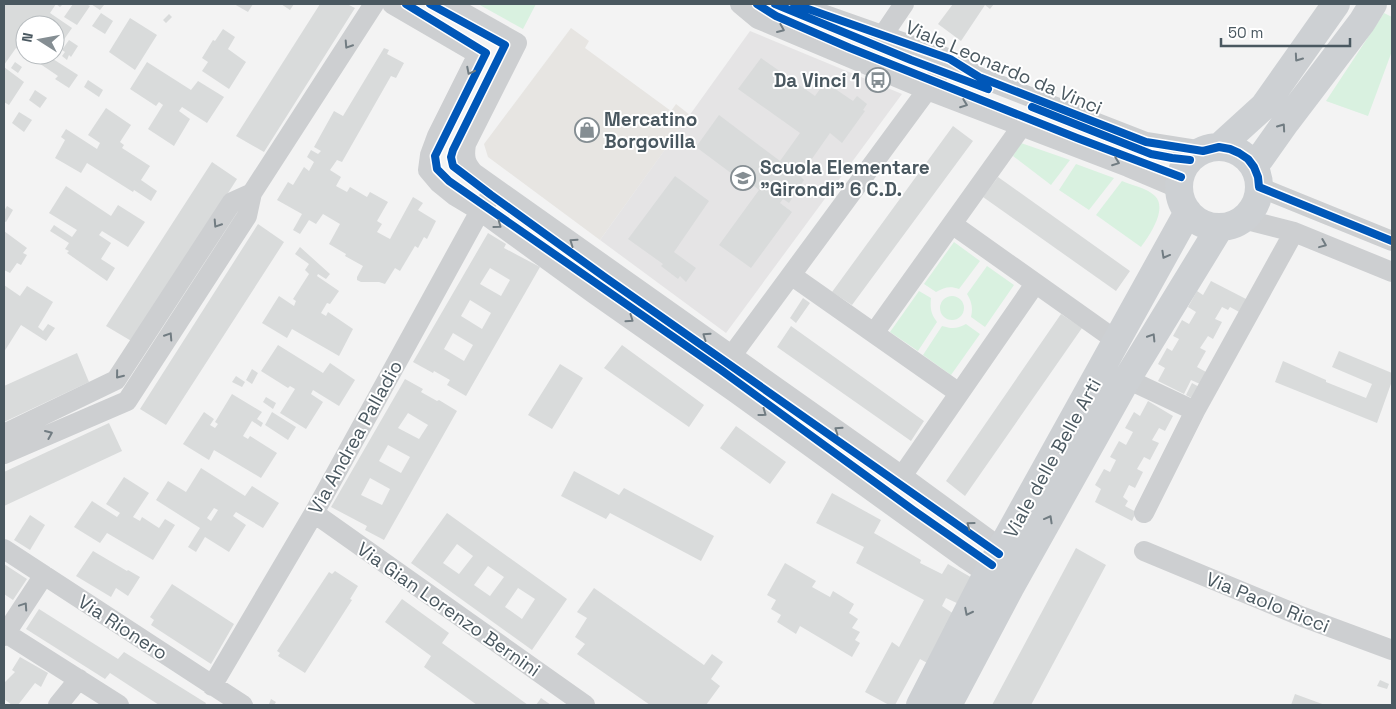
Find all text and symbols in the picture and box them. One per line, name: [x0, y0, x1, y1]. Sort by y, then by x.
north arrow: [15, 15, 65, 65]
street label: Viale Leonardo da Vinci: [902, 15, 1106, 120]
scale bar: [1221, 15, 1350, 47]
one-way arrow: [777, 23, 785, 33]
text: 50 m: [1228, 23, 1263, 42]
text: N: [18, 31, 37, 44]
one-way arrow: [345, 39, 354, 48]
one-way arrow: [1295, 52, 1304, 62]
one-way arrow: [466, 66, 476, 75]
bus stop icon: Da Vinci 1: [865, 67, 891, 93]
place label: Da Vinci 1: [774, 68, 860, 93]
one-way arrow: [959, 98, 968, 108]
place label: Mercatino Borgovilla: [604, 107, 697, 154]
shop icon: Mercatino Borgovilla: [574, 117, 600, 143]
one-way arrow: [1276, 124, 1285, 133]
place label: Scuola Elementare "Girondi" 6 C.D.: [760, 155, 930, 202]
one-way arrow: [1111, 156, 1120, 166]
school or university icon: Scuola Elementare "Girondi" 6 C.D.: [730, 165, 756, 191]
one-way arrow: [214, 219, 224, 228]
one-way arrow: [492, 219, 501, 227]
one-way arrow: [1318, 237, 1327, 248]
one-way arrow: [569, 239, 579, 248]
one-way arrow: [1161, 250, 1171, 259]
one-way arrow: [625, 313, 634, 322]
one-way arrow: [163, 332, 172, 342]
one-way arrow: [702, 333, 711, 342]
one-way arrow: [1146, 334, 1156, 343]
street label: Via Andrea Palladio: [303, 356, 408, 519]
one-way arrow: [115, 369, 124, 378]
street label: Viale delle Belle Arti: [998, 374, 1107, 542]
one-way arrow: [757, 407, 767, 416]
one-way arrow: [834, 427, 844, 436]
one-way arrow: [44, 430, 52, 440]
one-way arrow: [1042, 515, 1052, 524]
one-way arrow: [966, 522, 976, 531]
street label: Via Gian Lorenzo Bernini: [352, 537, 545, 682]
street label: Via Paolo Ricci: [1202, 566, 1333, 639]
street label: Via Rionero: [73, 589, 172, 666]
one-way arrow: [18, 602, 27, 611]
one-way arrow: [964, 606, 974, 615]

